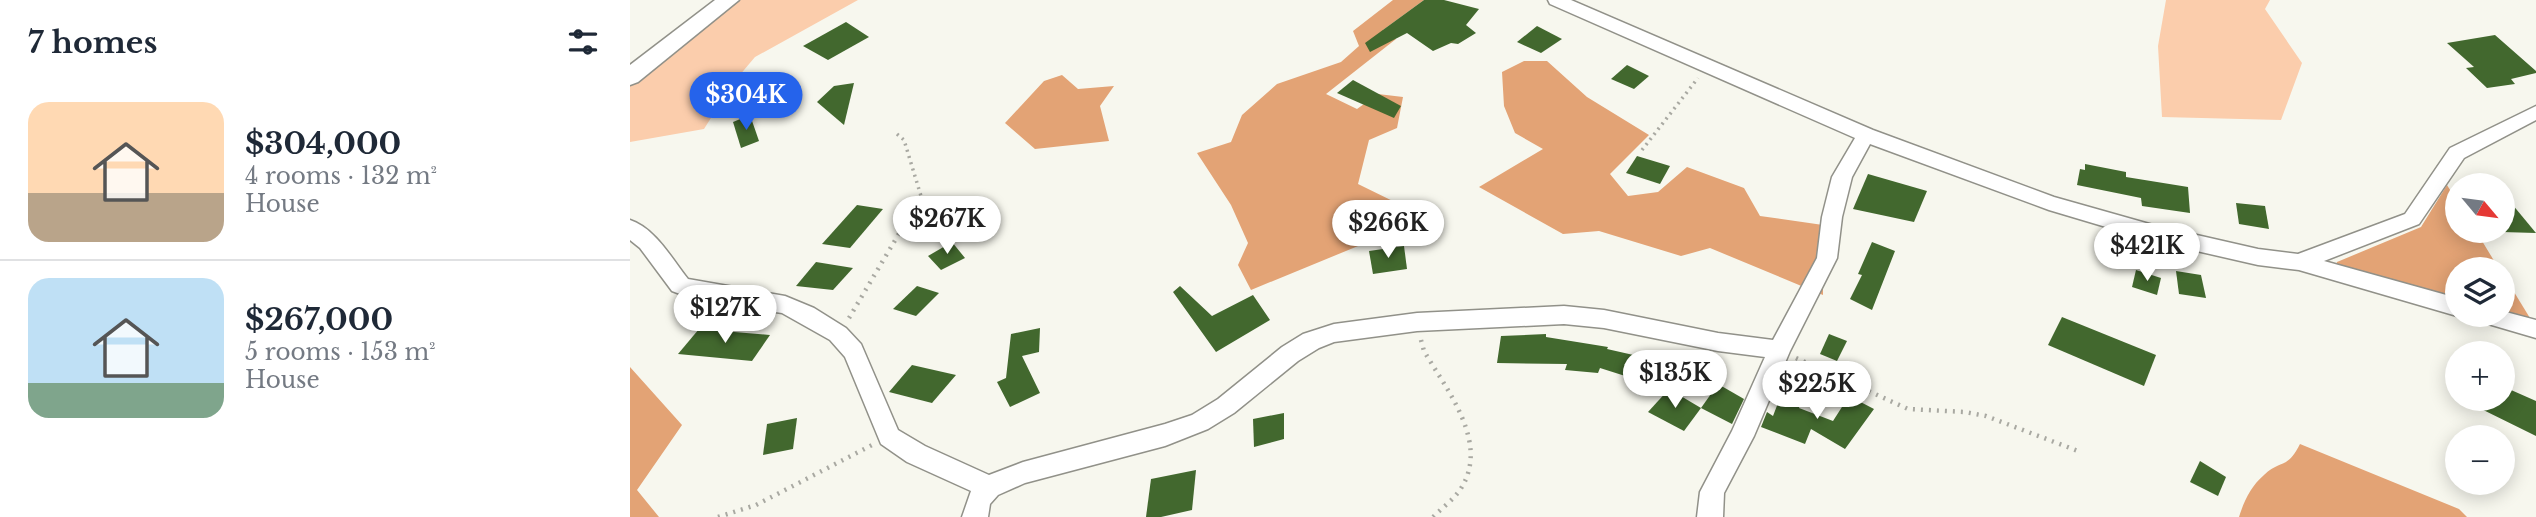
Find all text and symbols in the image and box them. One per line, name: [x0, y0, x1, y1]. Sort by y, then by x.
icon: filters: [564, 23, 602, 61]
text: 7 homes: [28, 24, 157, 61]
pin: $304K: [697, 72, 795, 132]
text: $304K: [705, 81, 787, 109]
text: $304,000: [245, 125, 401, 162]
icon: home: [84, 130, 168, 214]
text: 4 rooms · 132 m²: [245, 162, 437, 190]
north arrow: [2445, 173, 2515, 243]
map controls: [2445, 173, 2515, 495]
text: House: [245, 190, 320, 218]
pin: $267K: [898, 196, 996, 256]
pin: $266K: [1339, 201, 1437, 260]
text: $267K: [909, 205, 985, 233]
text: $266K: [1348, 209, 1428, 237]
pin: $421K: [2098, 224, 2196, 283]
text: $421K: [2110, 232, 2184, 260]
button: layers: [2445, 257, 2515, 327]
pin: $127K: [676, 286, 774, 345]
text: $127K: [690, 294, 760, 322]
text: $267,000: [245, 301, 393, 338]
icon: home: [84, 306, 168, 390]
text: 5 rooms · 153 m²: [245, 338, 436, 366]
button: +: [2445, 341, 2515, 411]
pin: $135K: [1626, 350, 1724, 410]
text: $135K: [1639, 359, 1711, 387]
pin: $225K: [1768, 362, 1866, 421]
text: House: [245, 366, 320, 394]
text: $225K: [1778, 370, 1856, 398]
button: −: [2445, 425, 2515, 495]

